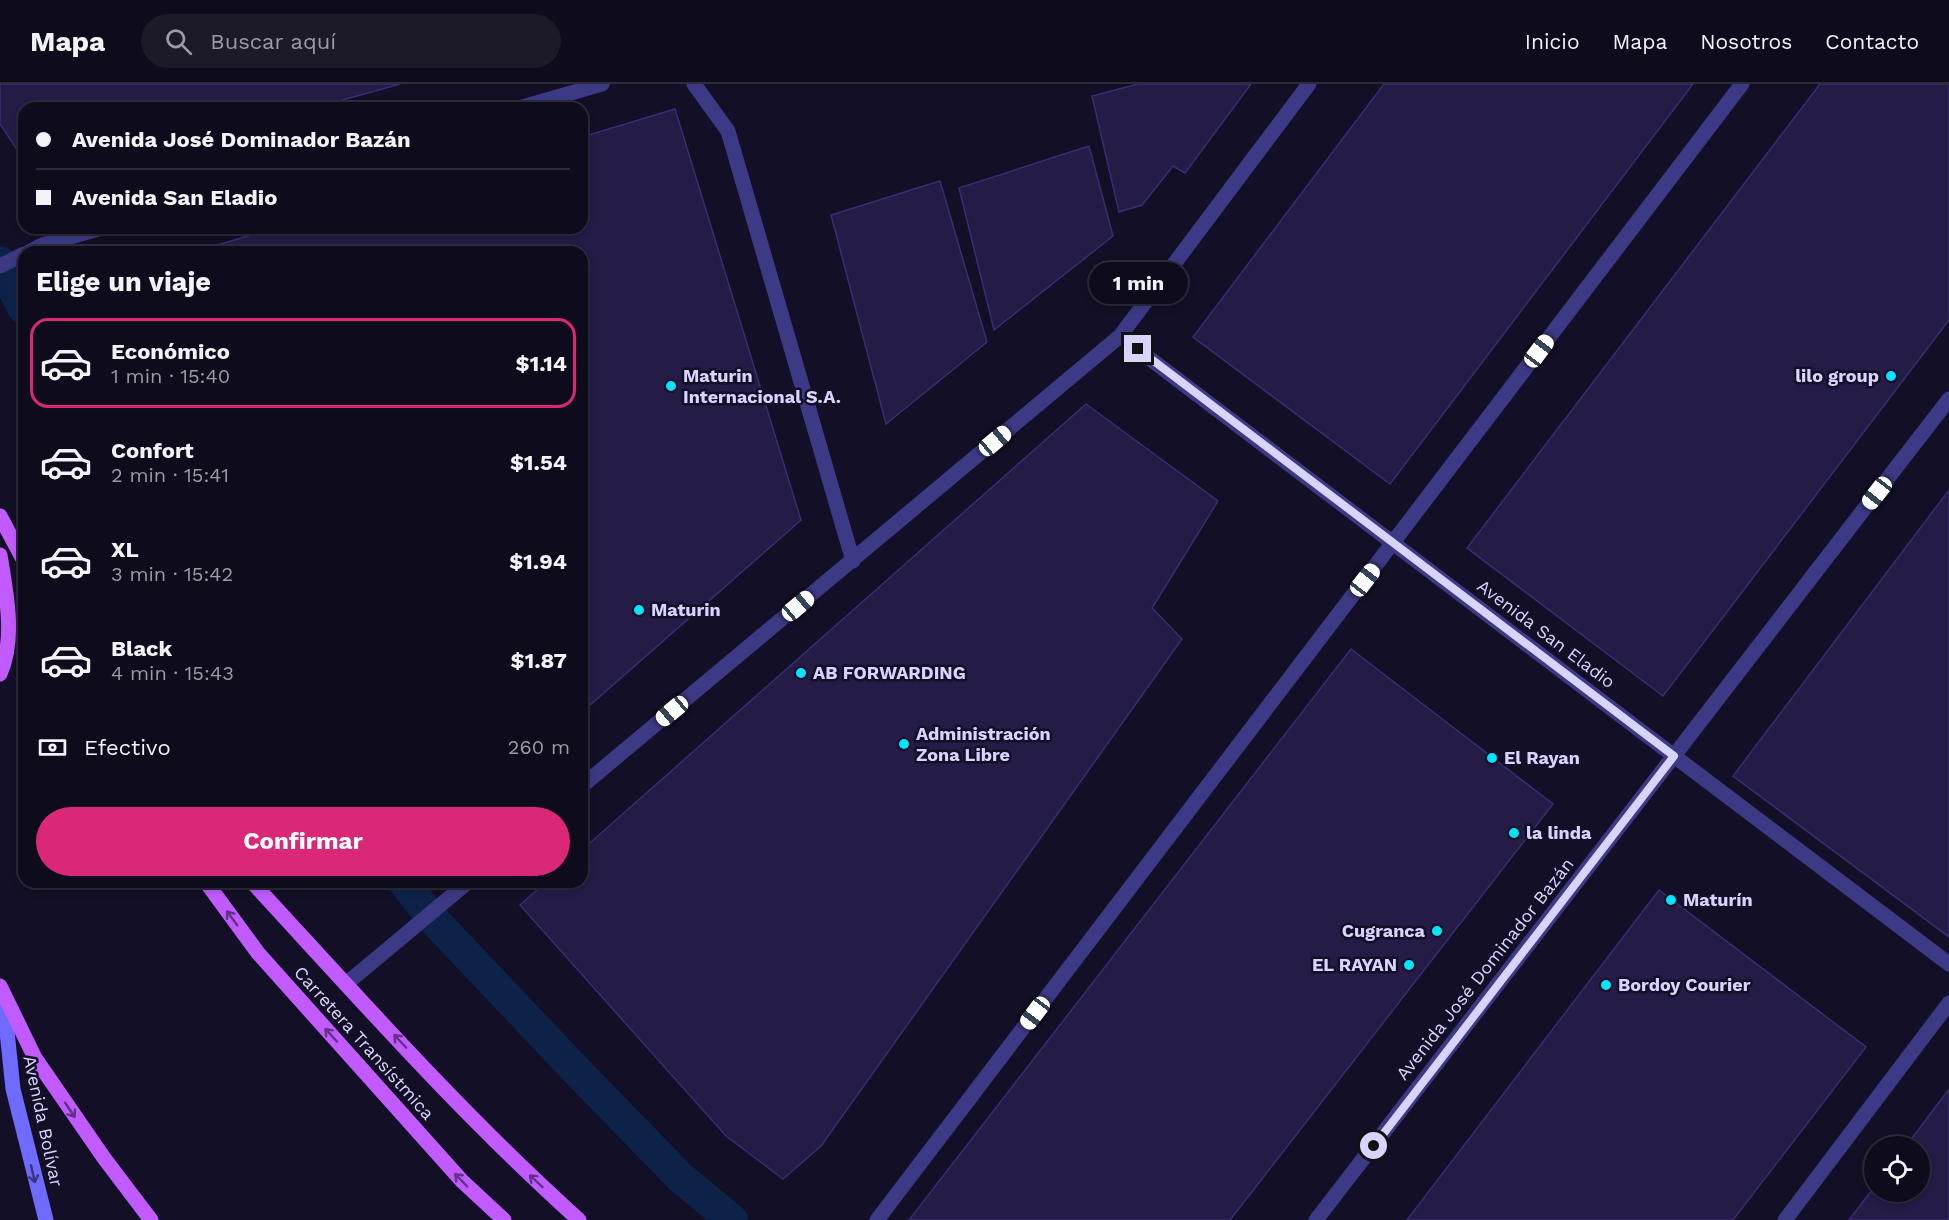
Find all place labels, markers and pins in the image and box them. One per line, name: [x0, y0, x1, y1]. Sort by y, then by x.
place label: Maturin Internacional S.A.: [683, 365, 841, 407]
place label: lilo group: [1795, 365, 1879, 386]
marker: lilo group: [1884, 369, 1898, 383]
marker: Maturin Internacional S.A.: [664, 379, 678, 393]
place label: Maturin: [651, 599, 721, 620]
marker: Maturin: [632, 603, 646, 617]
place label: AB FORWARDING: [813, 662, 966, 683]
marker: AB FORWARDING: [794, 666, 808, 680]
place label: Administración Zona Libre: [916, 723, 1051, 765]
marker: Administración Zona Libre: [897, 737, 911, 751]
place label: El Rayan: [1504, 747, 1580, 768]
marker: El Rayan: [1485, 751, 1499, 765]
place label: la linda: [1526, 822, 1592, 843]
marker: la linda: [1507, 826, 1521, 840]
place label: Maturín: [1683, 889, 1753, 910]
marker: Maturín: [1664, 893, 1678, 907]
place label: Cugranca: [1342, 920, 1426, 941]
marker: Cugranca: [1430, 924, 1444, 938]
place label: EL RAYAN: [1312, 954, 1397, 975]
marker: EL RAYAN: [1402, 958, 1416, 972]
place label: Bordoy Courier: [1618, 974, 1751, 995]
marker: Bordoy Courier: [1599, 978, 1613, 992]

